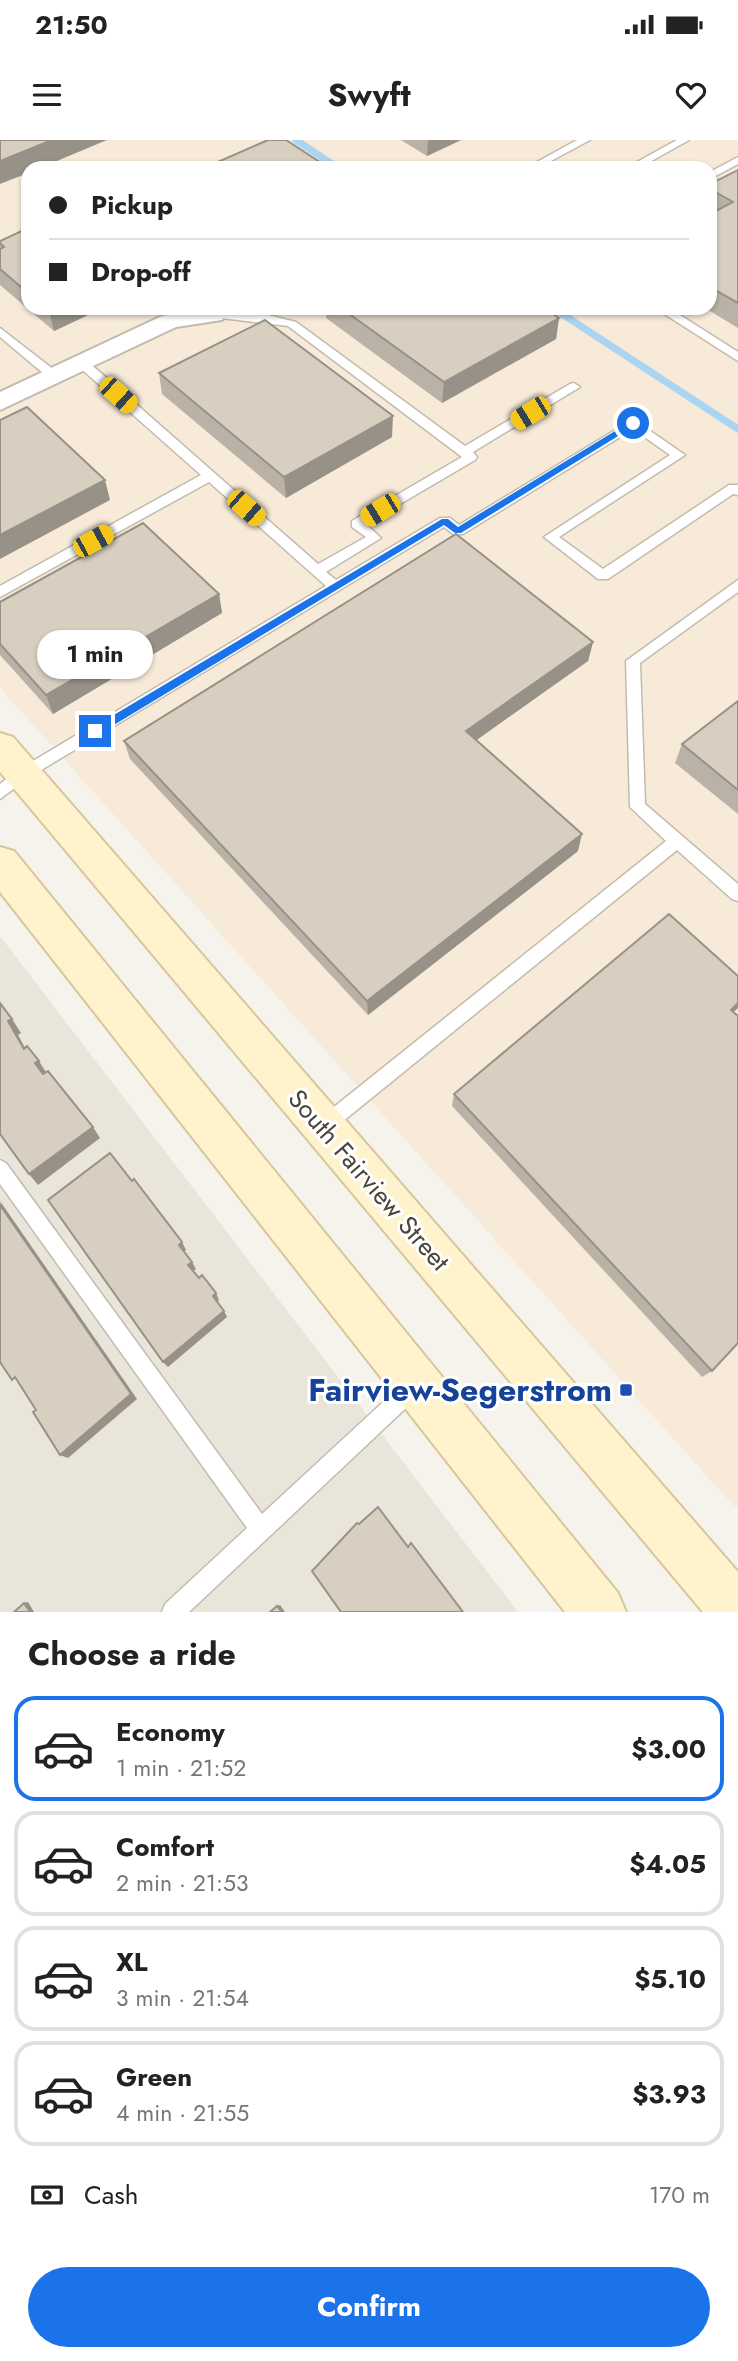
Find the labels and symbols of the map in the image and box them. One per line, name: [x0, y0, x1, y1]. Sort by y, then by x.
car: [96, 373, 141, 417]
car: [507, 393, 554, 433]
route start: [617, 407, 649, 439]
car: [224, 486, 269, 530]
car: [357, 490, 404, 530]
car: [70, 522, 117, 560]
callout: 1 min: [37, 630, 153, 678]
route end: [79, 715, 111, 747]
street label: South Fairview Street: [279, 1081, 459, 1280]
place label: Fairview-Segerstrom: [308, 1367, 612, 1413]
marker: Fairview-Segerstrom: [618, 1382, 634, 1398]

